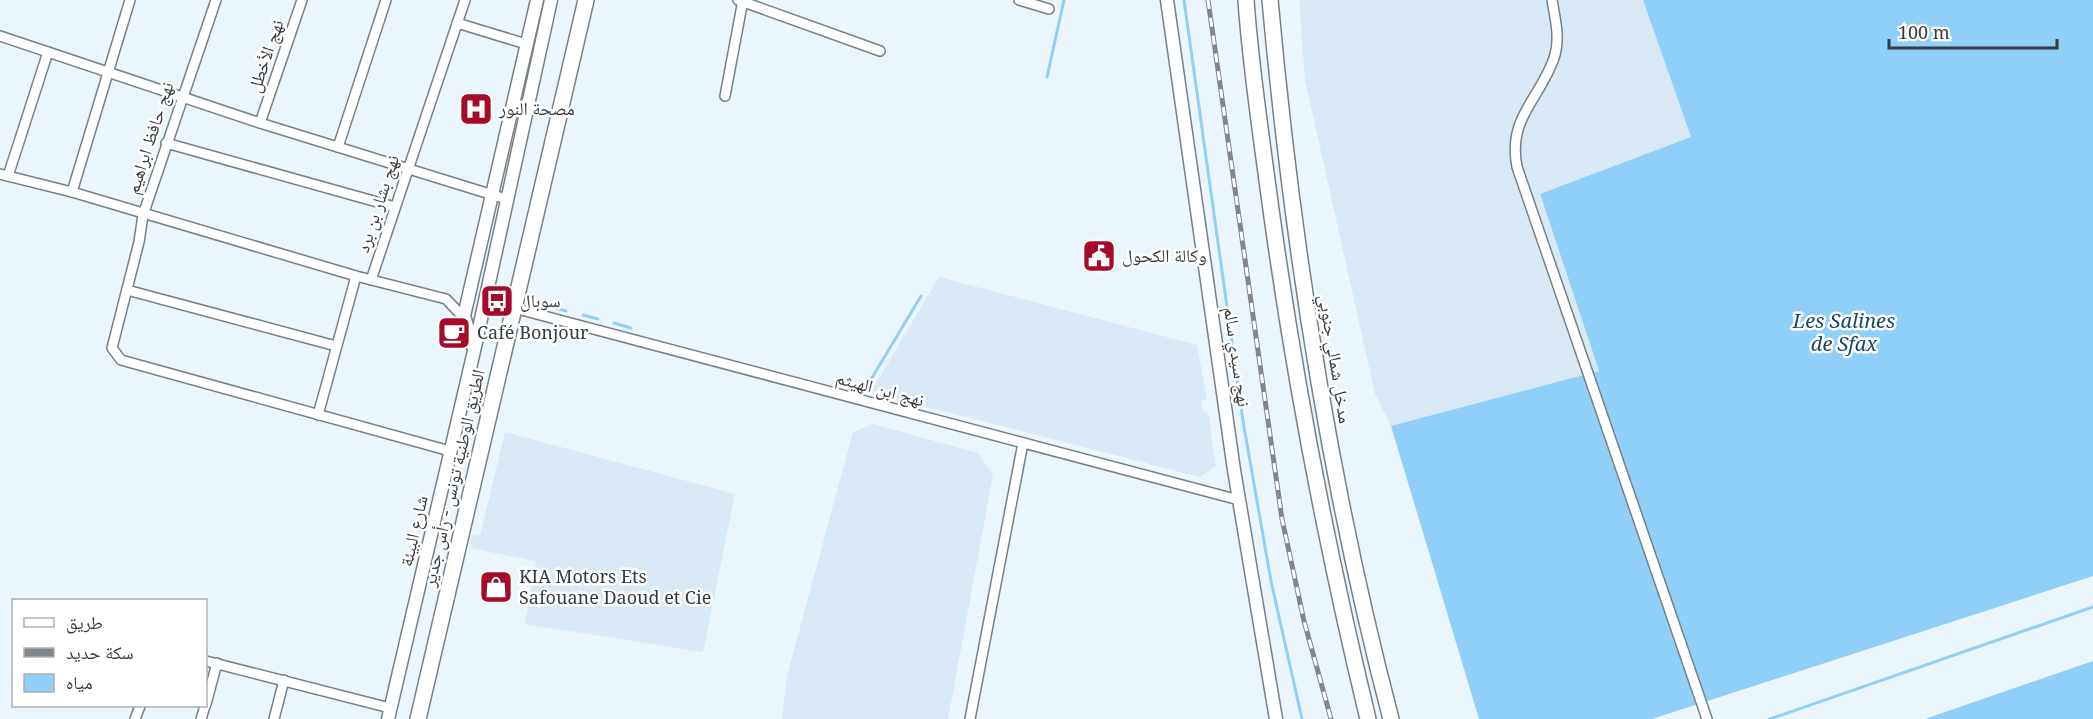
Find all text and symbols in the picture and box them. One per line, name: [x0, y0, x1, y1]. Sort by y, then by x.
scale bar: [1889, 12, 2057, 50]
street label: نهج الأخطل: [241, 16, 290, 96]
text: 100 m: [1898, 20, 1950, 44]
street label: نهج حافظ ابراهيم: [120, 78, 179, 197]
hospital icon: مصحة النور: [458, 91, 494, 127]
place label: مصحة النور: [498, 96, 575, 120]
street label: نهج بشار بن برد: [350, 152, 405, 256]
public building icon: وكالة الكحول: [1081, 238, 1117, 274]
place label: وكالة الكحول: [1122, 243, 1207, 267]
bus stop icon: سوبال: [479, 283, 515, 319]
place label: سوبال: [520, 288, 560, 312]
street label: مدخل شمالي جنوبي: [1310, 292, 1358, 426]
street label: نهج سيدي سالم: [1216, 305, 1257, 409]
water label: Les Salines de Sfax: [1792, 307, 1895, 357]
cafe icon: Café Bonjour: [436, 315, 472, 351]
place label: Café Bonjour: [477, 320, 589, 344]
street label: نهج ابن الهيثم: [833, 365, 927, 412]
street label: الطريق الوطنية تونس - رأس جدير: [416, 367, 490, 590]
street label: شارع البيئة: [393, 493, 433, 569]
place label: KIA Motors Ets Safouane Daoud et Cie: [519, 564, 711, 609]
shop icon: KIA Motors Ets Safouane Daoud et Cie: [478, 569, 514, 605]
legend: [12, 599, 207, 707]
text: طريق: [66, 610, 103, 634]
text: سكة حديد: [66, 640, 134, 664]
text: مياه: [66, 670, 93, 694]

